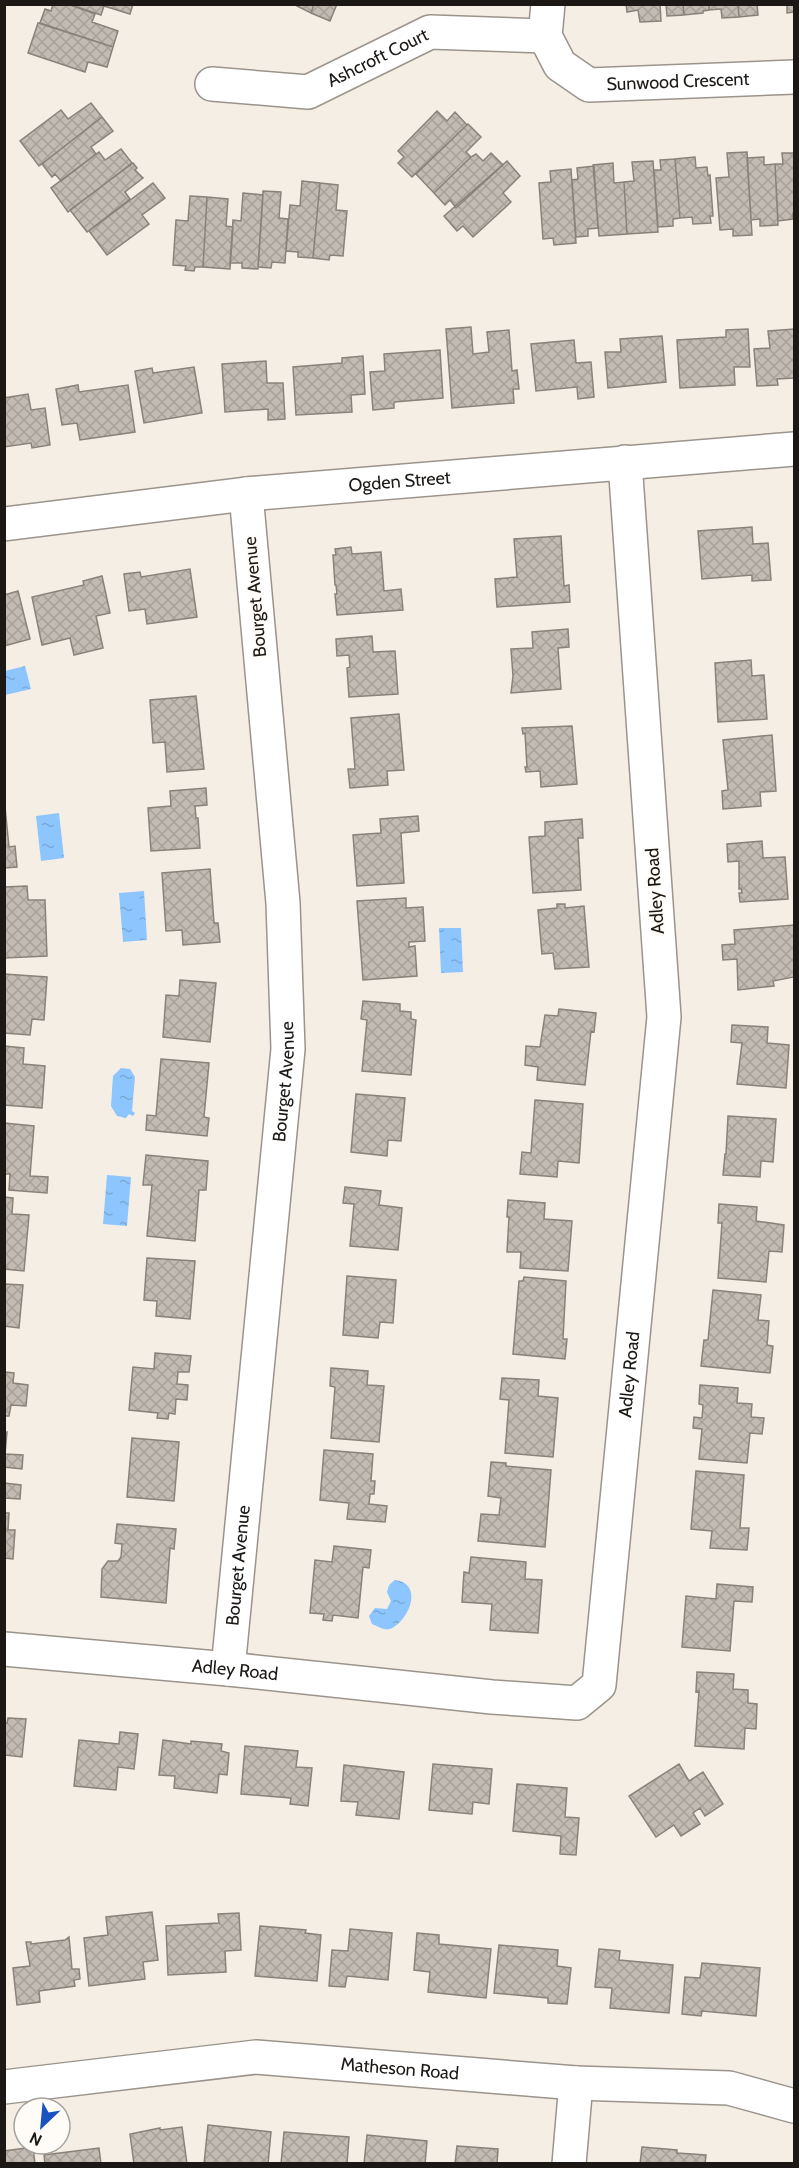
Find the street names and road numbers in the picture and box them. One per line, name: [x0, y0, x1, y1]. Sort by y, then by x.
street label: Ashcroft Court: [324, 24, 432, 92]
street label: Sunwood Crescent: [606, 68, 750, 95]
street label: Ogden Street: [348, 466, 452, 497]
street label: Bourget Avenue: [239, 536, 271, 658]
street label: Adley Road: [641, 847, 669, 935]
street label: Bourget Avenue: [268, 1021, 299, 1143]
street label: Adley Road: [614, 1330, 644, 1419]
street label: Bourget Avenue: [221, 1504, 255, 1627]
street label: Adley Road: [191, 1655, 279, 1685]
street label: Matheson Road: [340, 2053, 460, 2084]

